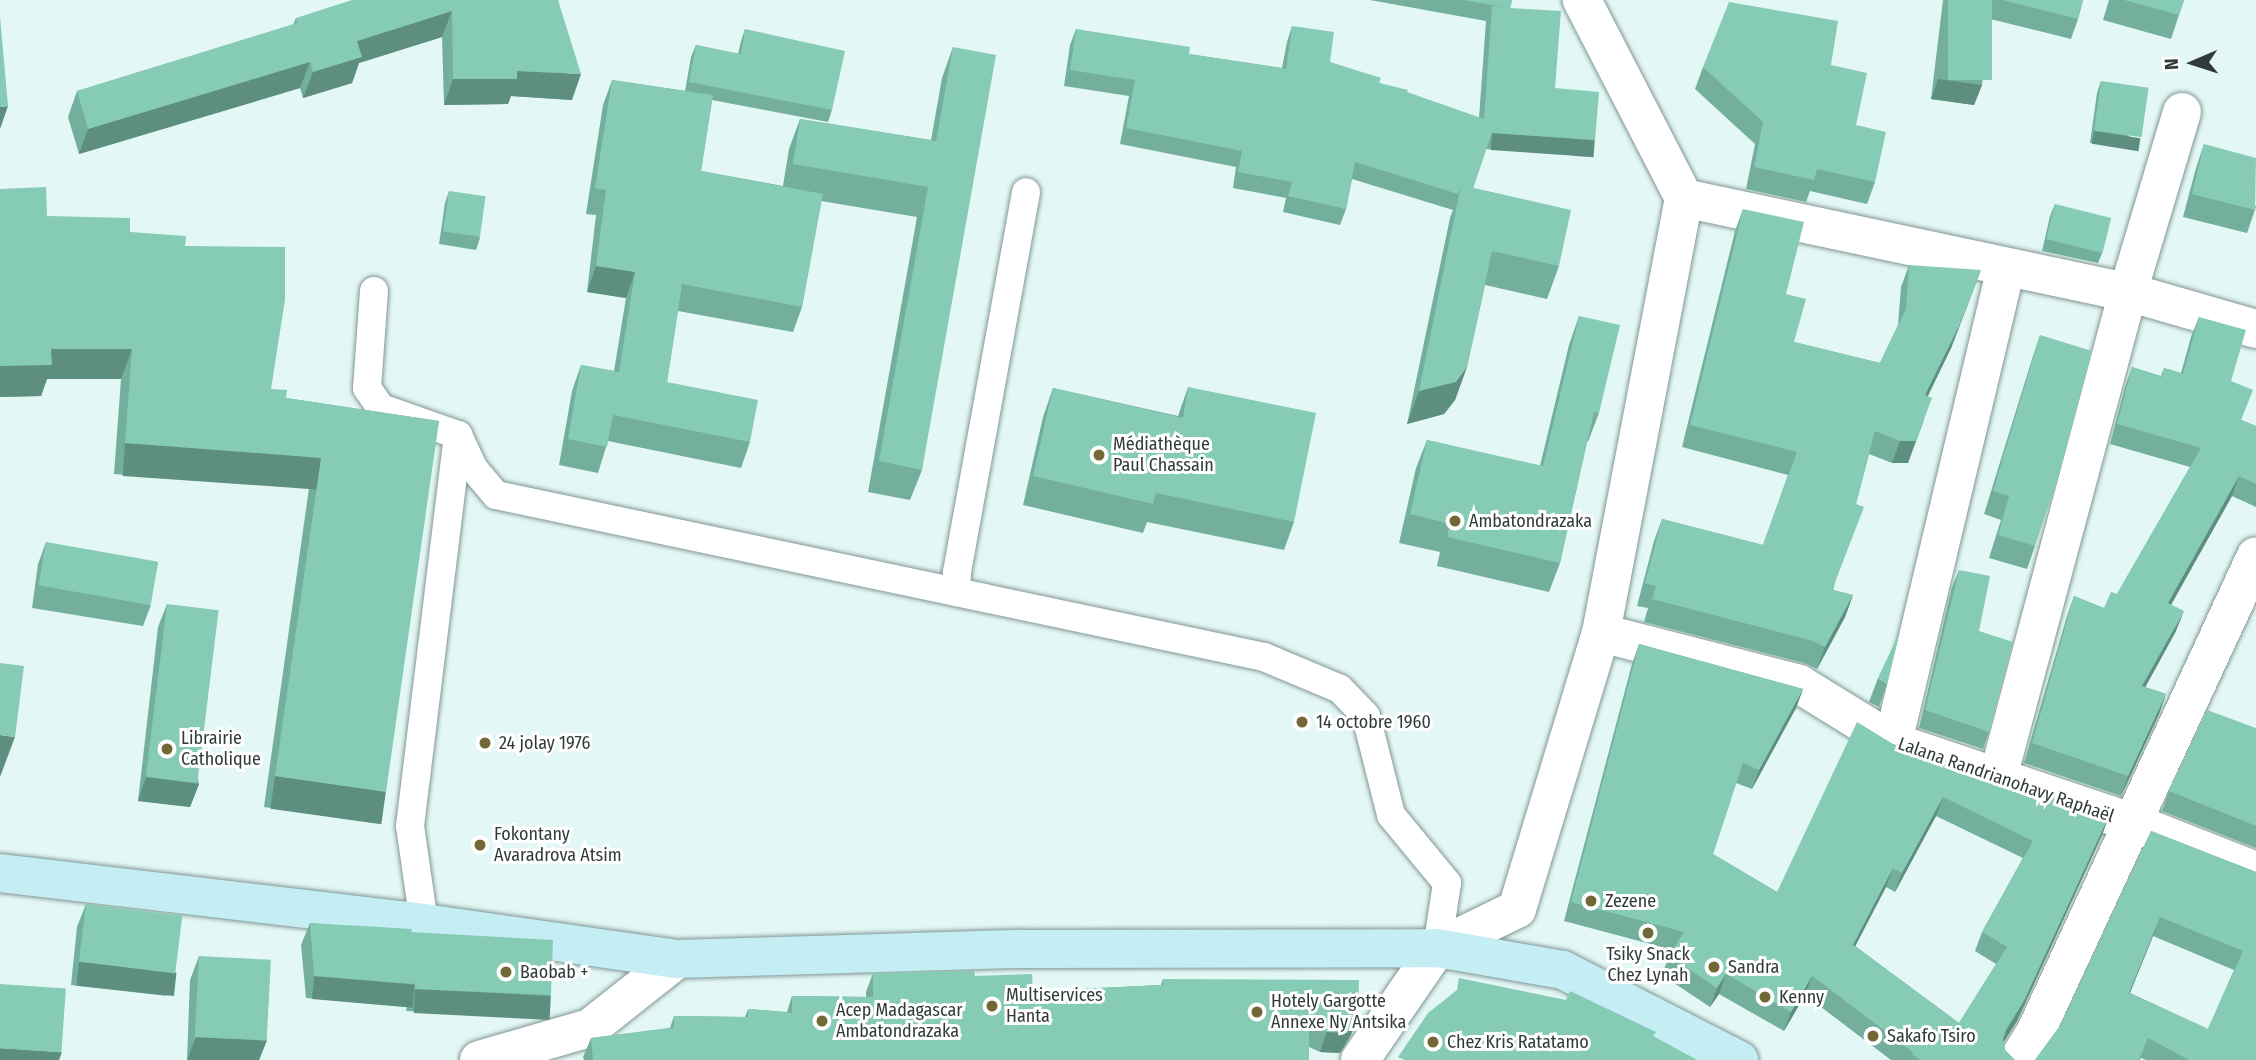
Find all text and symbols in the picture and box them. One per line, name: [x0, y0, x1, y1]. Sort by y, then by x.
north arrow: [2158, 28, 2228, 98]
text: N: [2160, 58, 2183, 70]
place label: Médiathèque Paul Chassain: [1113, 434, 1214, 476]
marker: Médiathèque Paul Chassain: [1091, 447, 1107, 463]
place label: Ambatondrazaka: [1469, 510, 1592, 532]
marker: Ambatondrazaka: [1447, 513, 1463, 529]
place label: 14 octobre 1960: [1316, 711, 1431, 733]
marker: 14 octobre 1960: [1294, 714, 1310, 730]
place label: Librairie Catholique: [181, 728, 261, 770]
place label: 24 jolay 1976: [499, 732, 590, 754]
street label: Lalana Randrianohavy Raphaël: [1895, 733, 2117, 827]
marker: 24 jolay 1976: [477, 735, 493, 751]
marker: Librairie Catholique: [159, 741, 175, 757]
place label: Fokontany Avaradrova Atsim: [494, 824, 622, 866]
marker: Fokontany Avaradrova Atsim: [472, 837, 488, 853]
place label: Zezene: [1605, 890, 1656, 912]
marker: Zezene: [1583, 893, 1599, 909]
marker: Tsiky Snack Chez Lynah: [1640, 925, 1656, 941]
place label: Tsiky Snack Chez Lynah: [1606, 944, 1690, 986]
place label: Sandra: [1728, 956, 1779, 978]
marker: Sandra: [1706, 959, 1722, 975]
place label: Baobab +: [520, 961, 588, 983]
marker: Baobab +: [498, 964, 514, 980]
place label: Multiservices Hanta: [1006, 985, 1103, 1028]
place label: Kenny: [1779, 986, 1824, 1008]
marker: Kenny: [1757, 989, 1773, 1005]
place label: Hotely Gargotte Annexe Ny Antsika: [1271, 991, 1406, 1034]
marker: Multiservices Hanta: [984, 998, 1000, 1014]
place label: Acep Madagascar Ambatondrazaka: [836, 1000, 963, 1042]
marker: Hotely Gargotte Annexe Ny Antsika: [1249, 1004, 1265, 1020]
marker: Acep Madagascar Ambatondrazaka: [814, 1013, 830, 1029]
place label: Sakafo Tsiro: [1887, 1025, 1976, 1047]
marker: Sakafo Tsiro: [1865, 1028, 1881, 1044]
place label: Chez Kris Ratatamo: [1447, 1031, 1589, 1053]
marker: Chez Kris Ratatamo: [1425, 1034, 1441, 1050]

